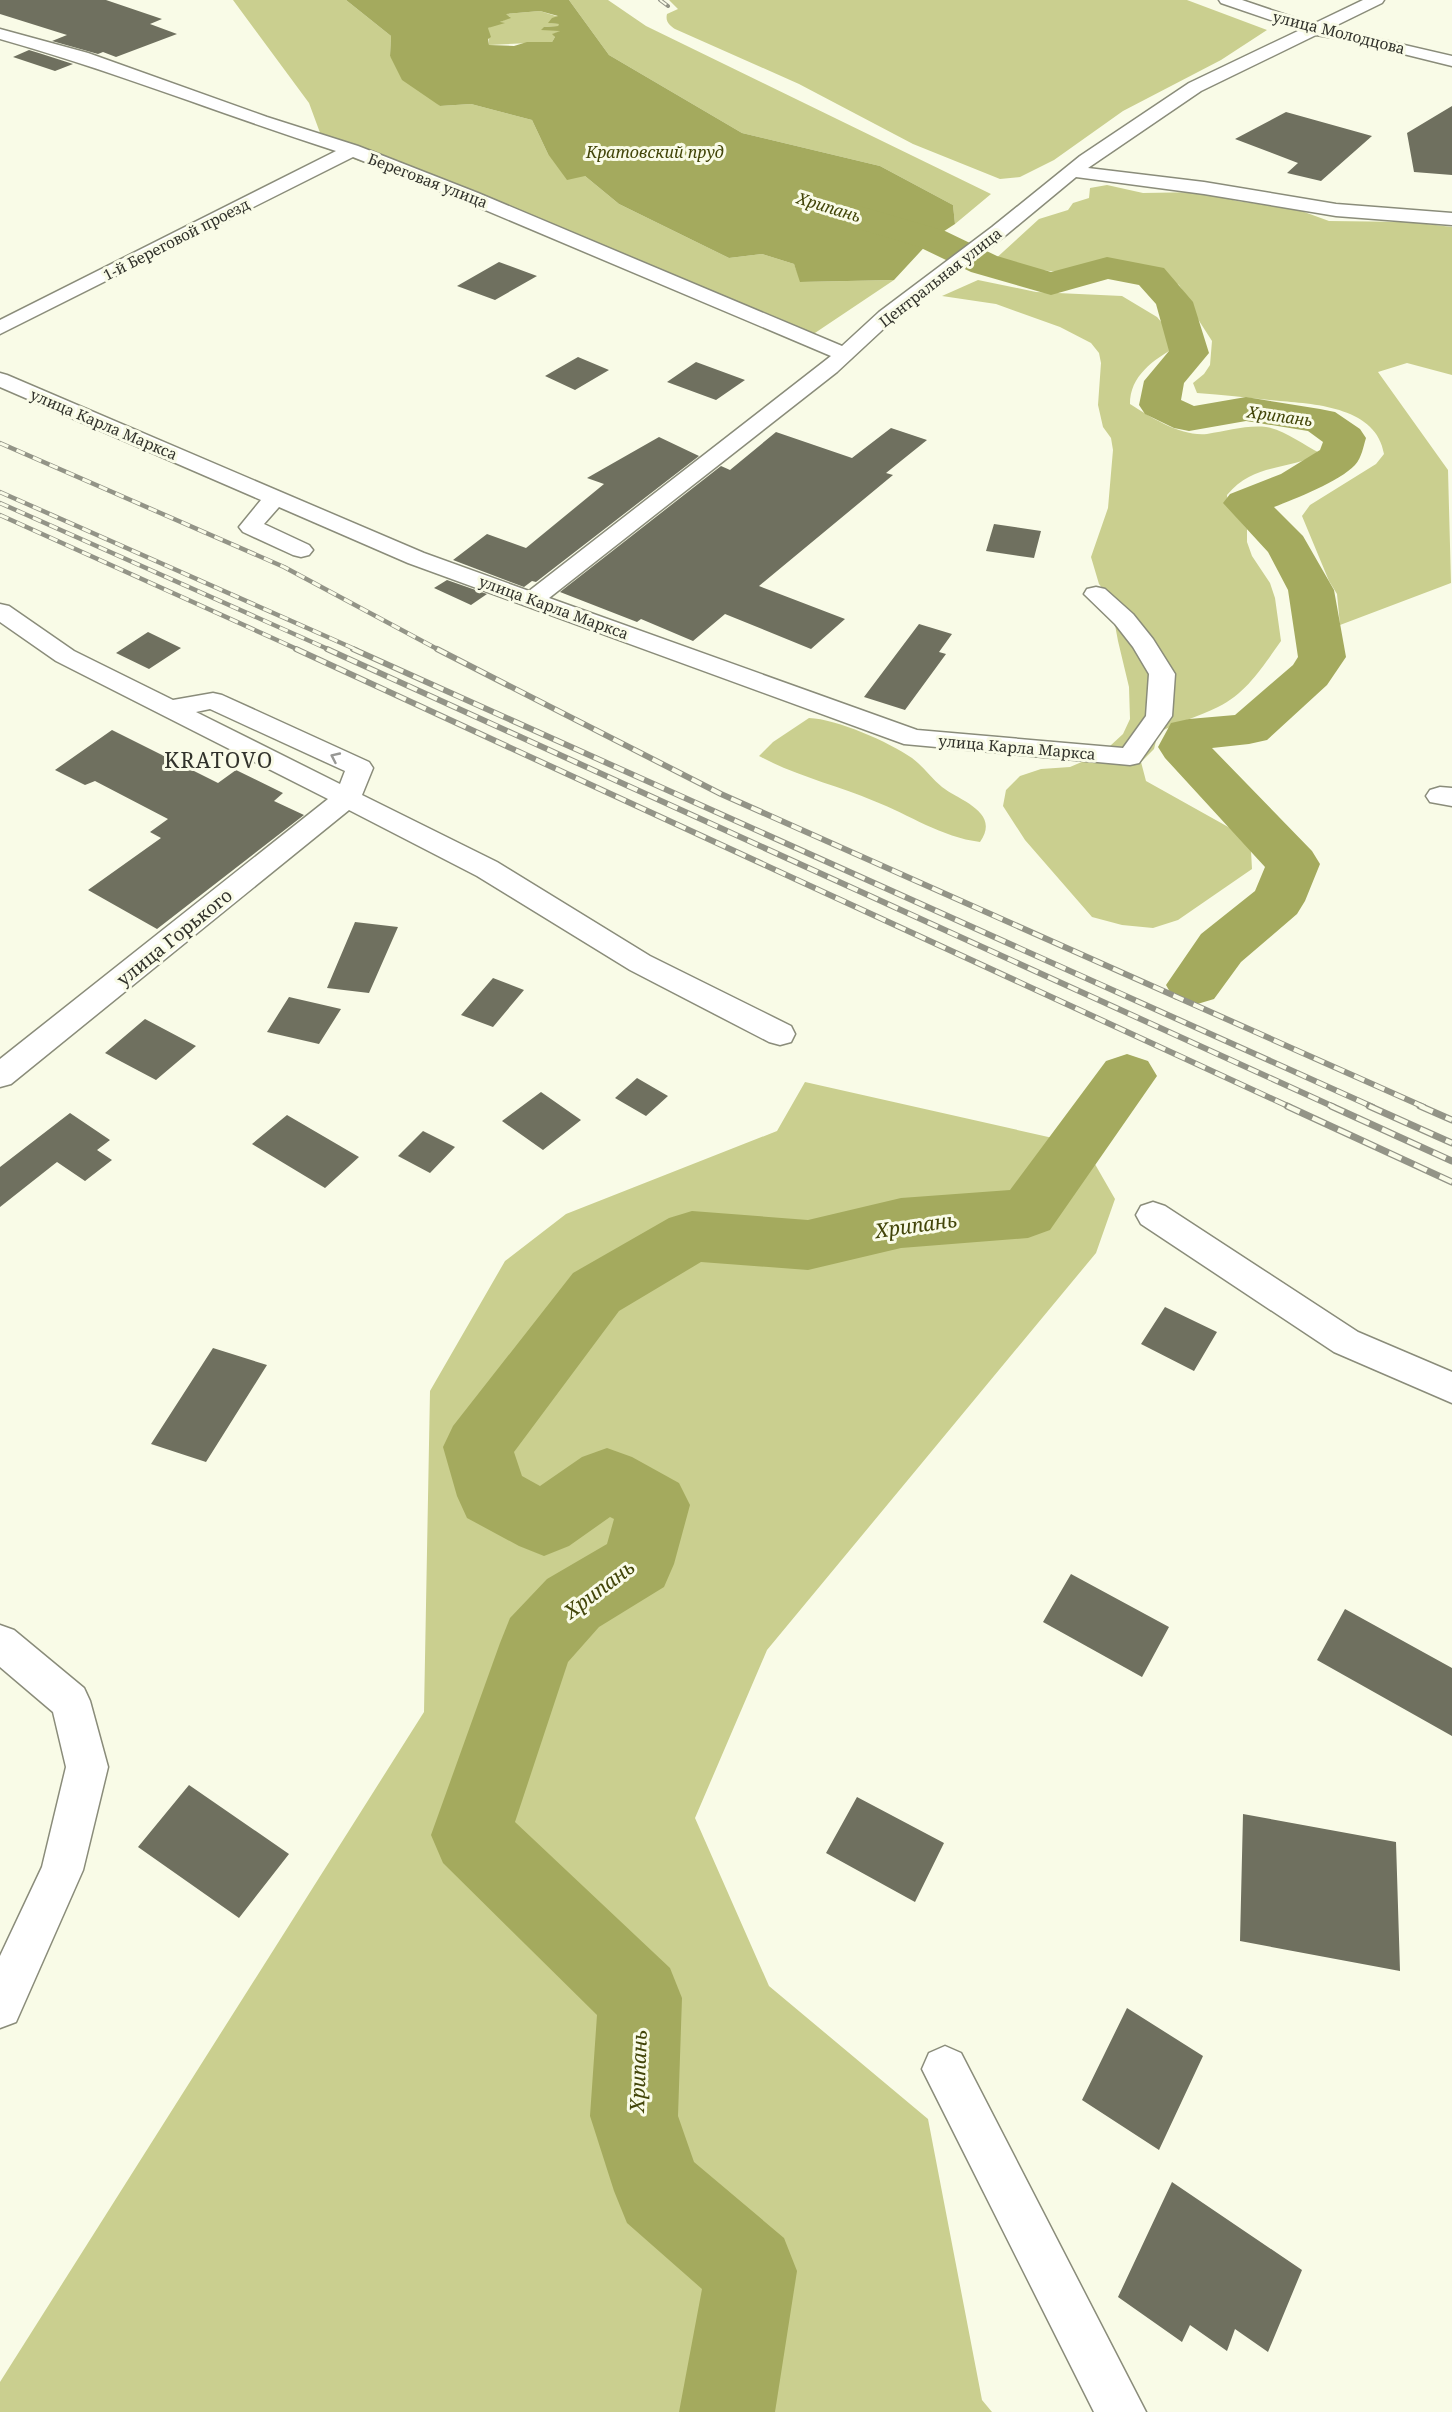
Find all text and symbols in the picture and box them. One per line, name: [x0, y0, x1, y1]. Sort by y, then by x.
street label: улица Молодцова: [1271, 6, 1407, 58]
water label: Кратовский пруд: [585, 141, 724, 163]
street label: Береговая улица: [365, 148, 491, 212]
water label: Хрипань: [793, 187, 864, 227]
street label: 1-й Береговой проезд: [100, 193, 252, 285]
street label: Центральная улица: [875, 223, 1005, 331]
street label: улица Карла Маркса: [27, 384, 181, 464]
water label: Хрипань: [1245, 400, 1314, 431]
street label: улица Карла Маркса: [476, 571, 632, 643]
street label: улица Карла Маркса: [938, 730, 1096, 764]
district label: KRATOVO: [164, 746, 274, 774]
one-way arrow: [331, 752, 342, 764]
street label: улица Горького: [111, 883, 237, 991]
water label: Хрипань: [872, 1206, 959, 1244]
water label: Хрипань: [557, 1553, 640, 1625]
water label: Хрипань: [623, 2029, 653, 2114]

